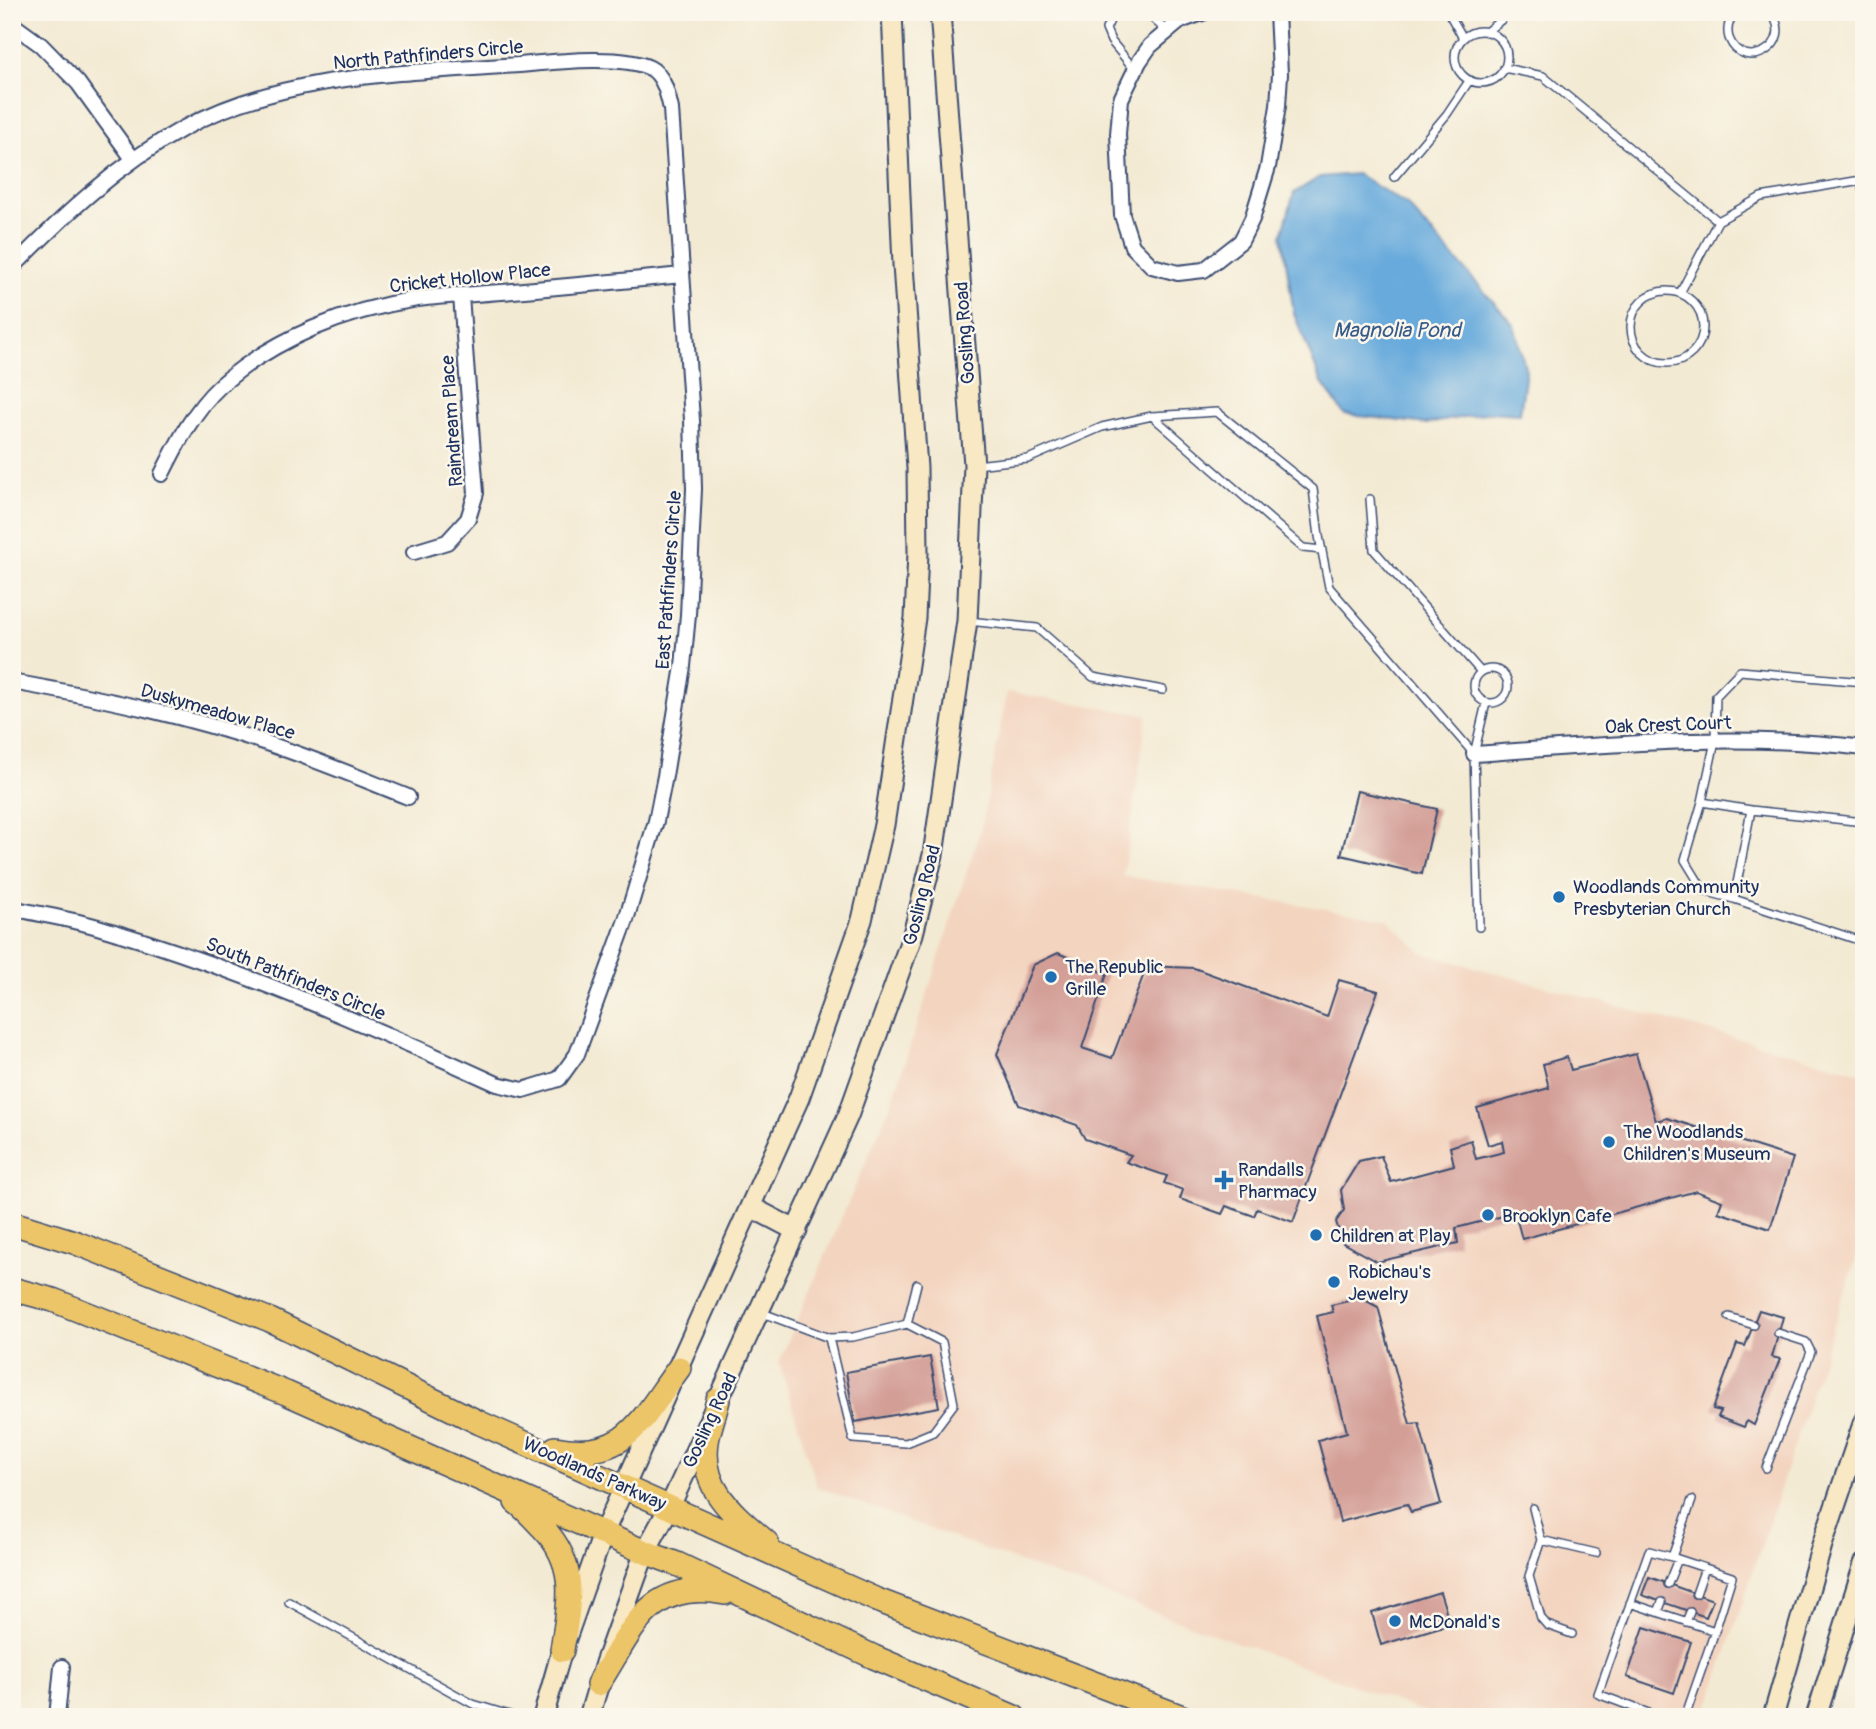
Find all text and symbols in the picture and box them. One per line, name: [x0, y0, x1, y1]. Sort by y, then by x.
street label: North Pathfinders Circle: [332, 35, 525, 75]
street label: Cricket Hollow Place: [388, 258, 552, 298]
street label: Gosling Road: [949, 281, 981, 385]
water label: Magnolia Pond: [1334, 317, 1463, 344]
street label: Raindream Place: [435, 354, 469, 487]
street label: East Pathfinders Circle: [651, 489, 687, 670]
street label: Duskymeadow Place: [138, 678, 298, 746]
street label: Oak Crest Court: [1604, 711, 1732, 739]
street label: Gosling Road: [898, 842, 946, 948]
place label: Woodlands Community Presbyterian Church: [1573, 875, 1759, 921]
marker: Woodlands Community Presbyterian Church: [1551, 889, 1567, 905]
street label: South Pathfinders Circle: [202, 932, 390, 1026]
place label: The Republic Grille: [1065, 955, 1164, 1001]
marker: The Republic Grille: [1043, 969, 1059, 985]
place label: The Woodlands Children's Museum: [1623, 1120, 1771, 1166]
marker: The Woodlands Children's Museum: [1601, 1134, 1617, 1150]
place label: Randalls Pharmacy: [1238, 1158, 1317, 1204]
marker: Randalls Pharmacy: [1216, 1172, 1232, 1188]
place label: Brooklyn Cafe: [1502, 1204, 1612, 1228]
marker: Brooklyn Cafe: [1480, 1207, 1496, 1223]
place label: Children at Play: [1330, 1224, 1450, 1248]
marker: Children at Play: [1308, 1227, 1324, 1243]
place label: Robichau's Jewelry: [1348, 1260, 1431, 1306]
marker: Robichau's Jewelry: [1326, 1274, 1342, 1290]
street label: Gosling Road: [677, 1369, 743, 1472]
street label: Woodlands Parkway: [519, 1432, 670, 1516]
place label: McDonald's: [1409, 1610, 1500, 1634]
marker: McDonald's: [1387, 1613, 1403, 1629]

